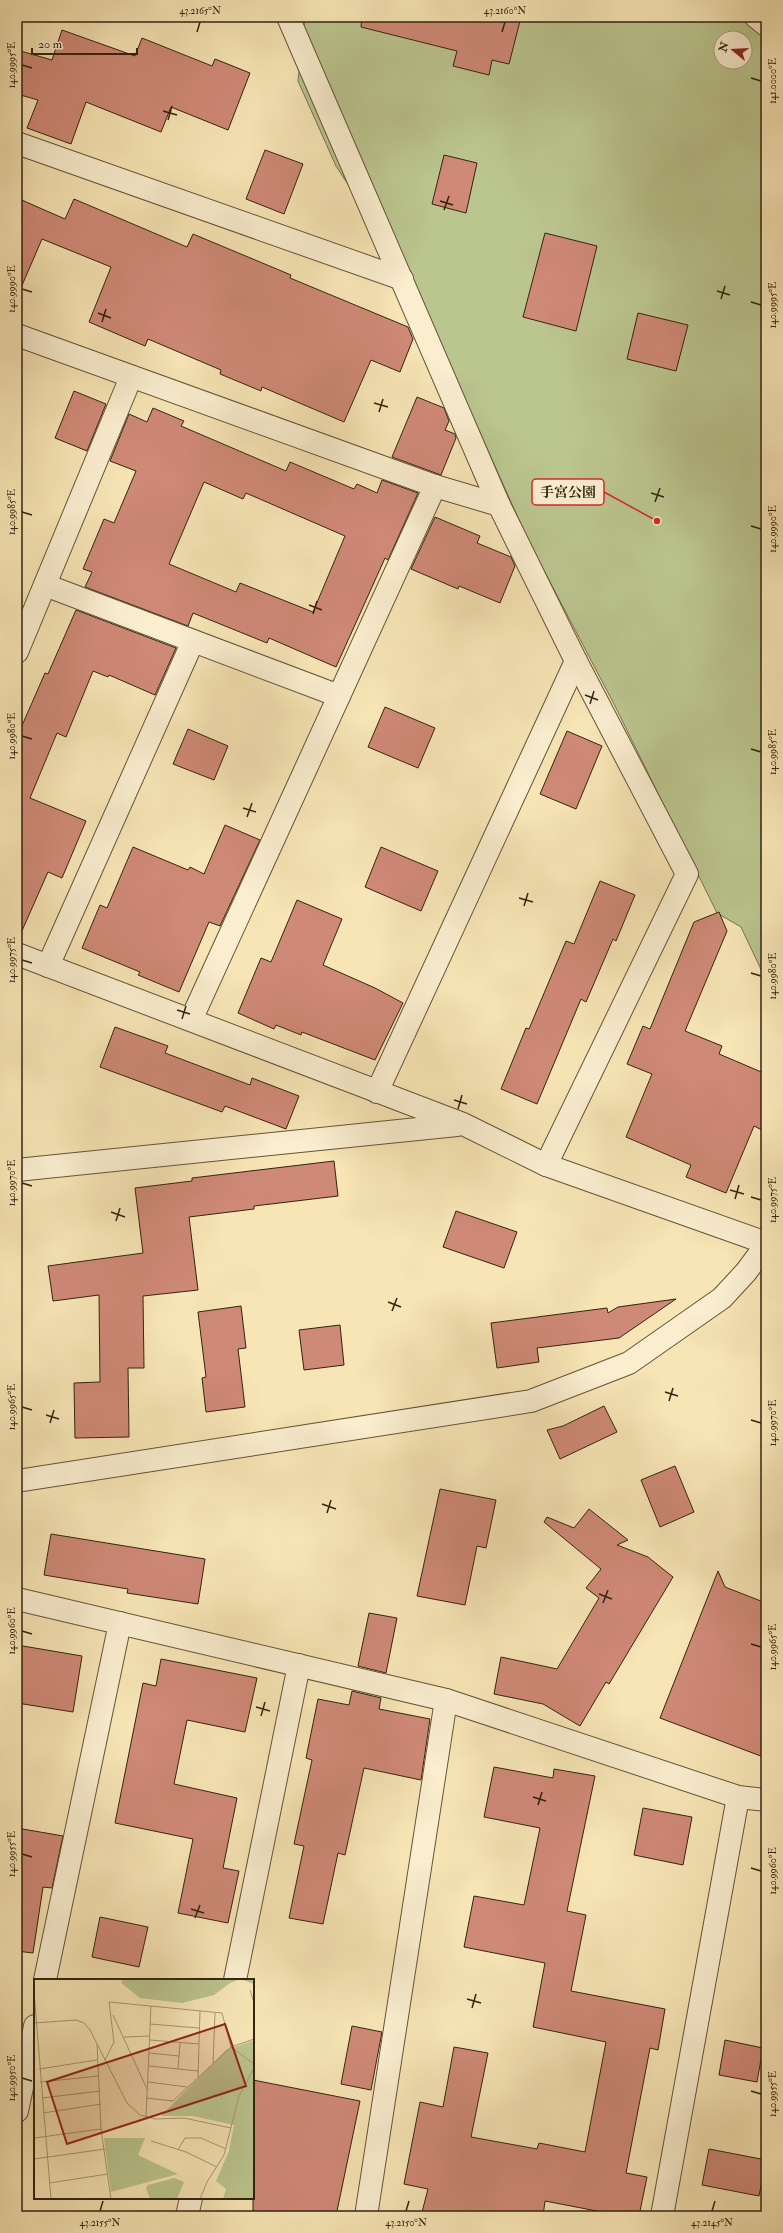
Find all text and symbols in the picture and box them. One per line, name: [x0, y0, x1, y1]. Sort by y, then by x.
text: 43.2165°N: [179, 5, 221, 17]
text: 43.2160°N: [484, 5, 526, 17]
scale bar: [32, 30, 137, 56]
north arrow: [713, 30, 753, 70]
text: 20 m: [38, 37, 63, 52]
text: N: [716, 39, 732, 55]
text: 140.9995°E: [6, 42, 18, 88]
text: 141.0000°E: [767, 58, 779, 104]
text: 140.9990°E: [6, 265, 18, 313]
text: 140.9995°E: [767, 282, 779, 328]
callout: 手宮公園: [532, 479, 604, 505]
text: 手宮公園: [540, 484, 596, 501]
text: 140.9985°E: [6, 489, 18, 535]
text: 140.9990°E: [767, 505, 779, 553]
text: 140.9980°E: [6, 713, 18, 759]
text: 140.9985°E: [767, 729, 779, 775]
text: 140.9975°E: [6, 937, 18, 983]
text: 140.9980°E: [767, 953, 779, 999]
text: 140.9970°E: [6, 1160, 18, 1206]
text: 140.9975°E: [767, 1177, 779, 1223]
text: 140.9965°E: [6, 1384, 18, 1430]
text: 140.9970°E: [767, 1400, 779, 1446]
text: 140.9960°E: [6, 1607, 18, 1655]
text: 140.9965°E: [767, 1624, 779, 1670]
text: 140.9955°E: [6, 1831, 18, 1877]
text: 140.9960°E: [767, 1847, 779, 1895]
inset map: [34, 1979, 254, 2199]
text: 140.9950°E: [6, 2055, 18, 2101]
text: 140.9955°E: [767, 2071, 779, 2117]
text: 43.2155°N: [79, 2217, 121, 2229]
text: 43.2150°N: [385, 2217, 427, 2229]
text: 43.2145°N: [691, 2217, 733, 2229]

